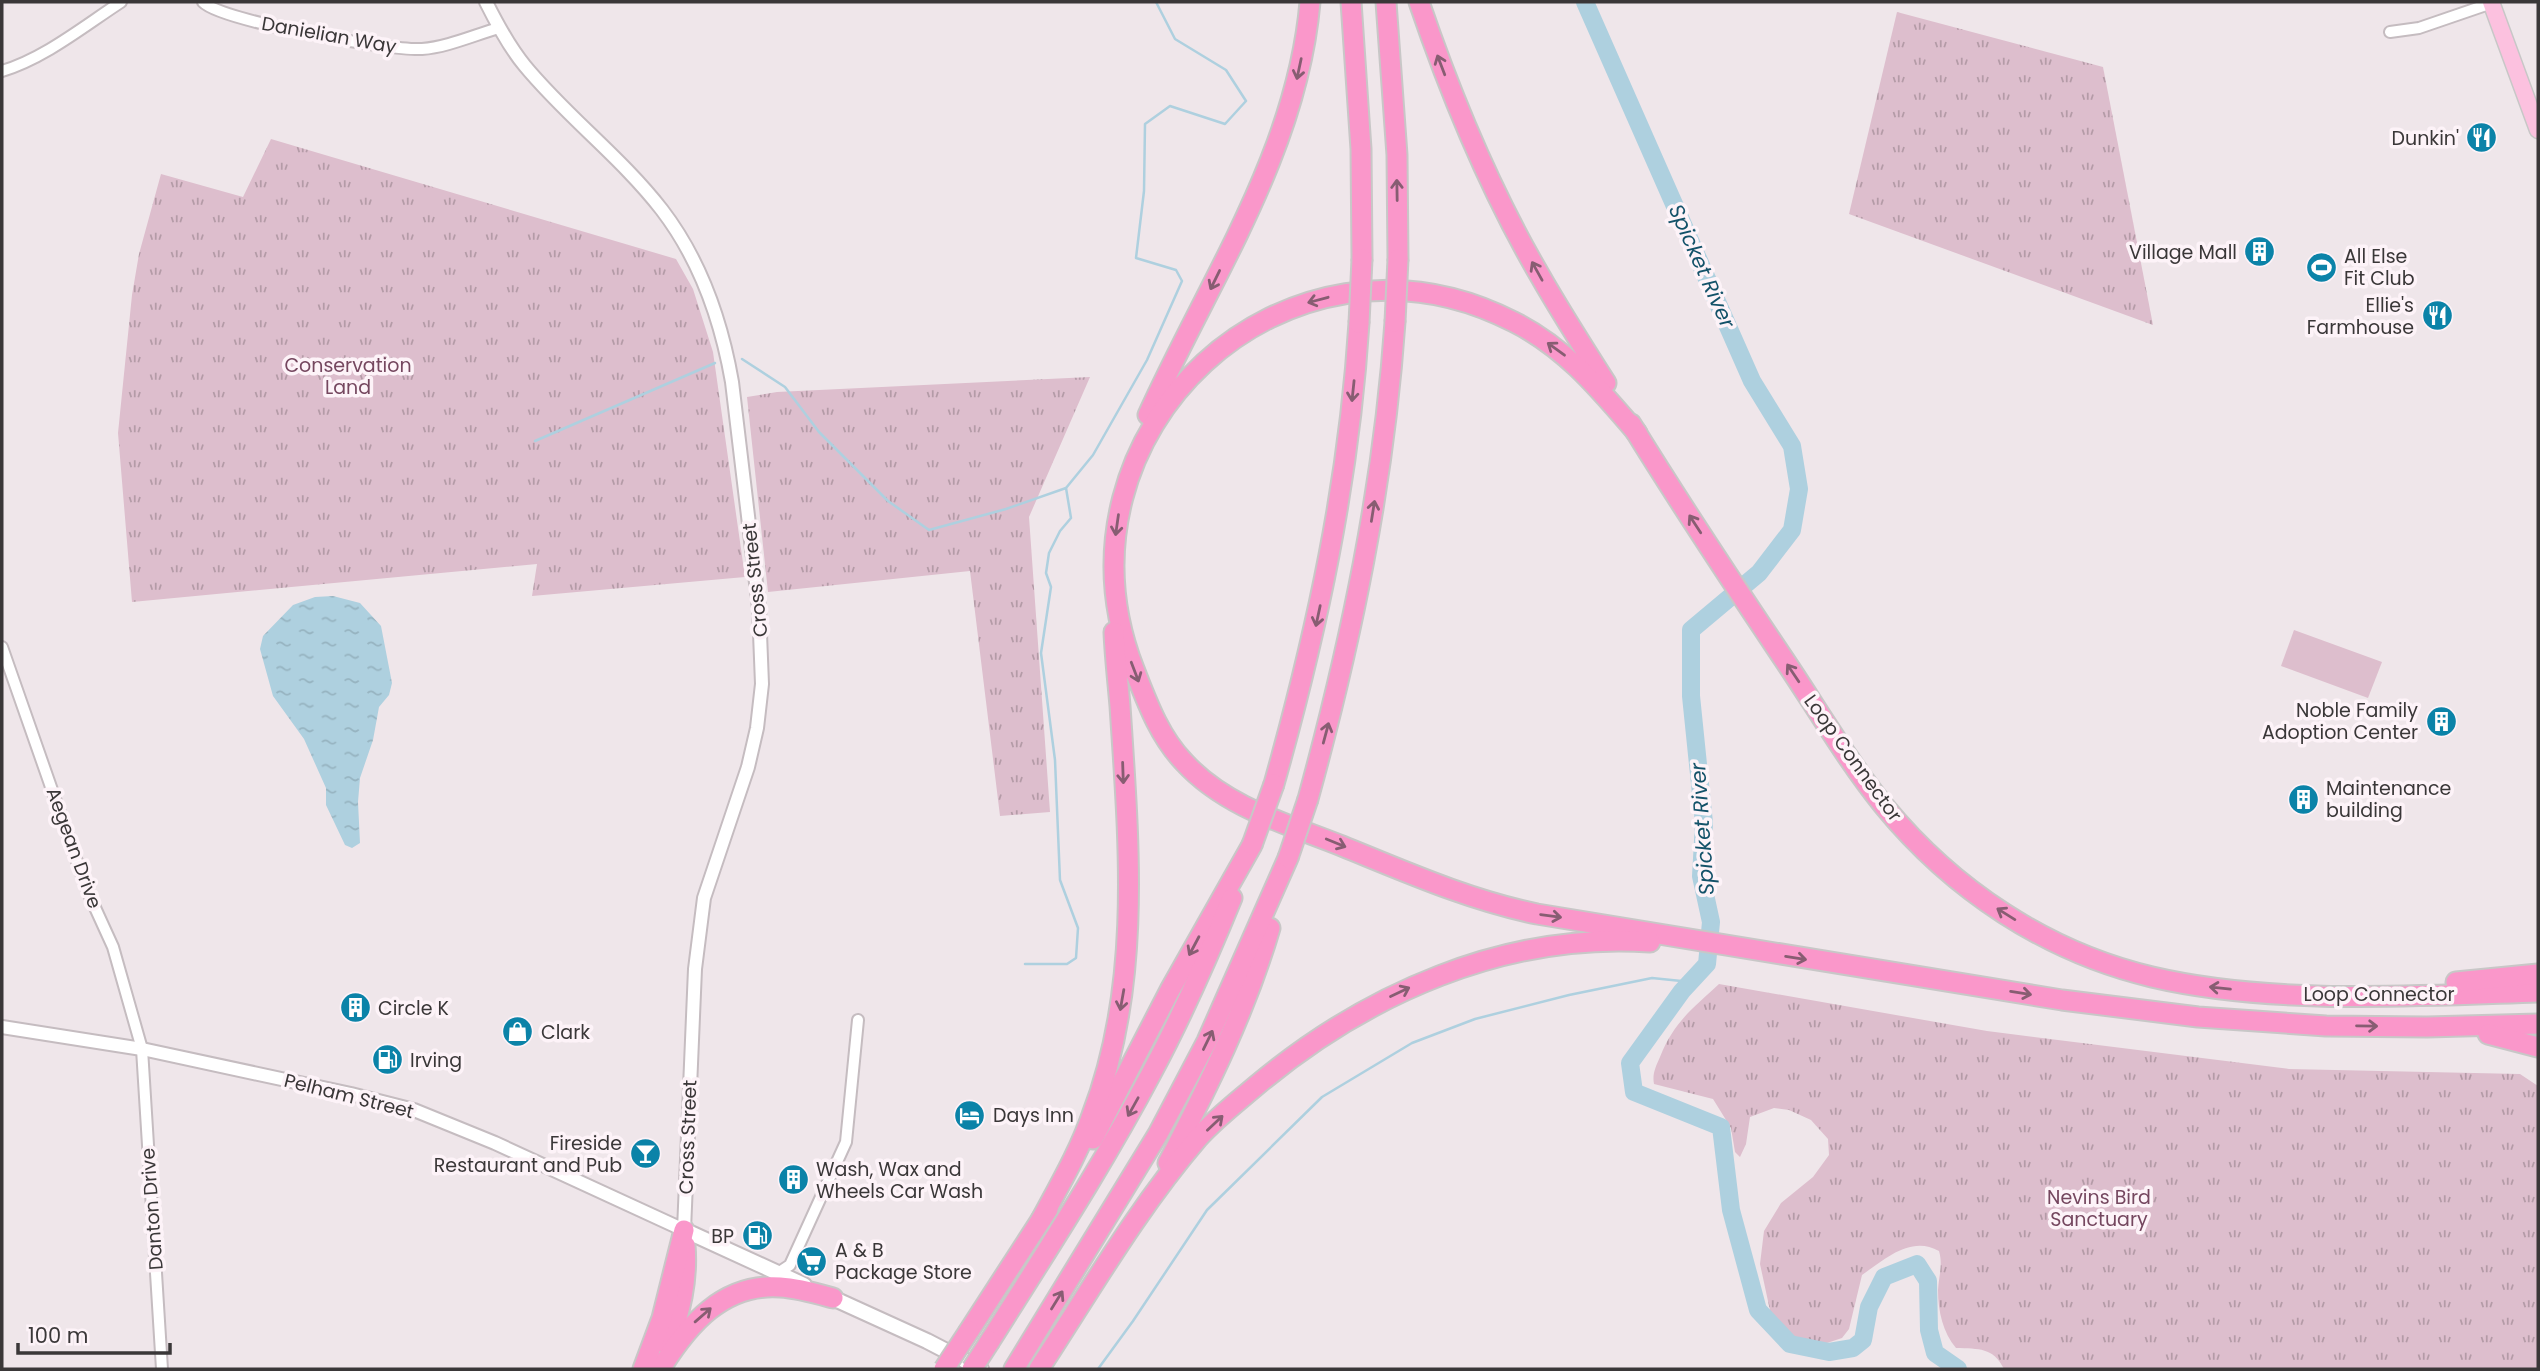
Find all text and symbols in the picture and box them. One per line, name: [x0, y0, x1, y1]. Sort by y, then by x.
street label: Danielian Way: [259, 10, 399, 60]
one-way arrow: [1434, 54, 1446, 76]
one-way arrow: [1292, 57, 1306, 80]
restaurant icon: Dunkin': [2465, 121, 2499, 155]
place label: Dunkin': [2392, 125, 2459, 152]
one-way arrow: [1390, 179, 1404, 202]
water label: Spicket River: [1662, 200, 1743, 334]
building icon: Village Mall: [2243, 235, 2277, 269]
place label: Village Mall: [2129, 239, 2237, 266]
place label: All Else Fit Club: [2344, 243, 2415, 292]
sports icon: All Else Fit Club: [2304, 250, 2338, 284]
one-way arrow: [1530, 261, 1544, 281]
one-way arrow: [1208, 269, 1222, 290]
place label: Ellie's Farmhouse: [2307, 292, 2414, 341]
one-way arrow: [1307, 294, 1330, 307]
restaurant icon: Ellie's Farmhouse: [2420, 299, 2454, 333]
one-way arrow: [1547, 341, 1566, 356]
park label: Conservation Land: [284, 352, 412, 401]
one-way arrow: [1347, 379, 1360, 402]
one-way arrow: [1367, 500, 1380, 522]
one-way arrow: [1111, 513, 1124, 536]
one-way arrow: [1688, 515, 1702, 534]
street label: Cross Street: [736, 522, 774, 638]
one-way arrow: [1310, 604, 1324, 627]
one-way arrow: [1130, 661, 1143, 683]
one-way arrow: [1786, 664, 1800, 683]
street label: Loop Connector: [1798, 689, 1908, 827]
place label: Noble Family Adoption Center: [2262, 697, 2418, 746]
building icon: Noble Family Adoption Center: [2424, 704, 2458, 738]
one-way arrow: [1320, 722, 1333, 744]
one-way arrow: [1117, 761, 1130, 784]
water label: Spicket River: [1683, 761, 1721, 896]
place label: Maintenance building: [2326, 775, 2451, 824]
building icon: Maintenance building: [2286, 782, 2320, 816]
street label: Aegean Drive: [40, 784, 108, 912]
one-way arrow: [1324, 838, 1346, 851]
one-way arrow: [1997, 907, 2017, 921]
one-way arrow: [1539, 909, 1561, 922]
one-way arrow: [1186, 935, 1200, 956]
one-way arrow: [1784, 952, 1807, 965]
one-way arrow: [2209, 981, 2231, 994]
street label: Loop Connector: [2303, 981, 2455, 1008]
one-way arrow: [1389, 985, 1410, 998]
one-way arrow: [2009, 987, 2032, 1000]
one-way arrow: [1115, 988, 1128, 1011]
building icon: Circle K: [338, 991, 372, 1025]
place label: Circle K: [378, 995, 449, 1022]
shop icon: Clark: [501, 1015, 535, 1049]
place label: Clark: [541, 1019, 590, 1046]
one-way arrow: [2355, 1019, 2378, 1033]
one-way arrow: [1201, 1030, 1215, 1051]
fuel station icon: Irving: [370, 1043, 404, 1077]
place label: Irving: [410, 1047, 462, 1074]
street label: Pelham Street: [281, 1067, 417, 1125]
street label: Cross Street: [673, 1079, 703, 1195]
one-way arrow: [1126, 1097, 1140, 1117]
hotel icon: Days Inn: [953, 1098, 987, 1132]
place label: Days Inn: [993, 1102, 1074, 1129]
one-way arrow: [1206, 1114, 1223, 1131]
place label: Fireside Restaurant and Pub: [434, 1130, 622, 1179]
bar icon: Fireside Restaurant and Pub: [628, 1137, 662, 1171]
street label: Danton Drive: [134, 1147, 170, 1271]
place label: Wash, Wax and Wheels Car Wash: [816, 1156, 983, 1205]
building icon: Wash, Wax and Wheels Car Wash: [776, 1163, 810, 1197]
park label: Nevins Bird Sanctuary: [2047, 1184, 2151, 1233]
fuel station icon: BP: [740, 1219, 774, 1253]
place label: BP: [711, 1223, 734, 1250]
place label: A & B Package Store: [835, 1237, 972, 1286]
supermarket icon: A & B Package Store: [795, 1244, 829, 1278]
one-way arrow: [1049, 1291, 1064, 1310]
one-way arrow: [694, 1307, 712, 1323]
scale bar: [18, 1312, 170, 1356]
text: 100 m: [28, 1321, 88, 1350]

